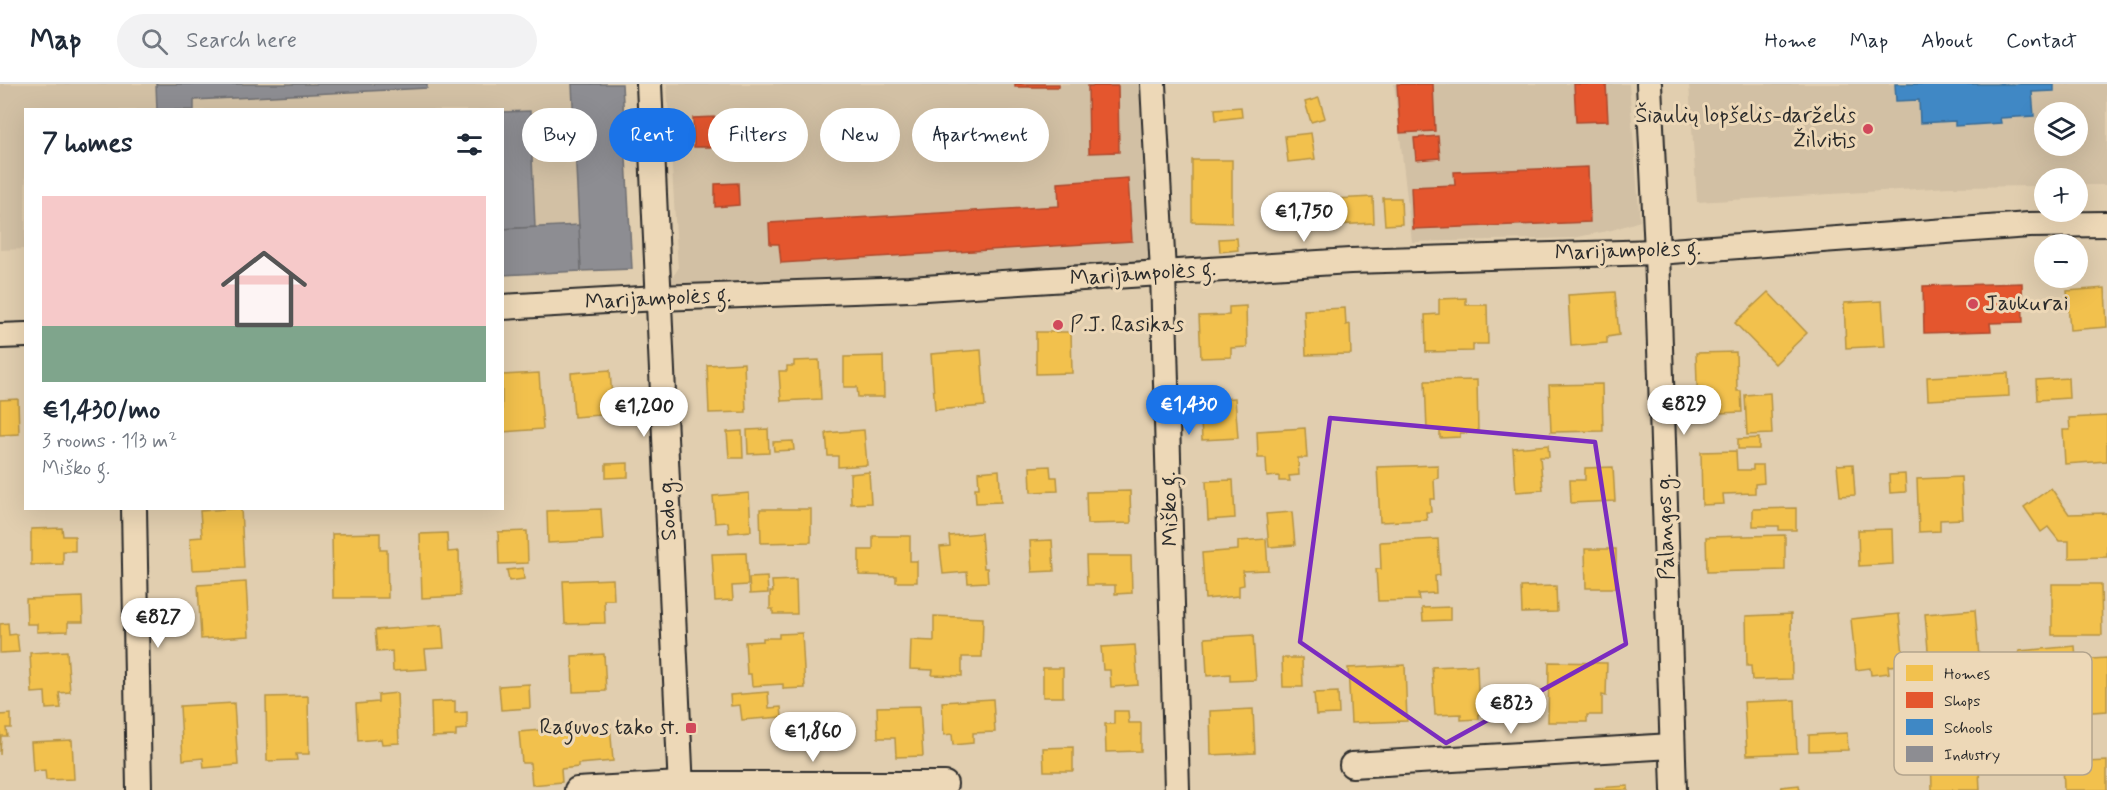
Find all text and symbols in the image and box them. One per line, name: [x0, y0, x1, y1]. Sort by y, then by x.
search box: [117, 14, 537, 68]
text: Map: [30, 23, 81, 60]
icon: search: [138, 25, 171, 58]
text: Search here: [186, 27, 297, 55]
text: Home: [1765, 27, 1817, 55]
text: Map: [1850, 27, 1888, 55]
text: About: [1921, 27, 1973, 55]
text: Contact: [2006, 27, 2077, 55]
place label: Šiaulių lopšelis-darželis Žilvitis: [1635, 102, 1856, 155]
map controls: [2034, 102, 2088, 288]
button: layers: [2034, 102, 2088, 156]
chip: Buy: [522, 108, 597, 162]
chip: Rent: [609, 108, 696, 162]
chip: Filters: [708, 108, 808, 162]
chip: New: [820, 108, 900, 162]
chip: Apartment: [912, 108, 1049, 162]
marker: Šiaulių lopšelis-darželis Žilvitis: [1861, 122, 1875, 136]
text: 7 homes: [42, 127, 133, 161]
icon: filters: [453, 128, 486, 161]
button: +: [2034, 168, 2088, 222]
pin: €1,750: [1255, 192, 1353, 243]
text: €1,750: [1275, 198, 1333, 225]
street label: Marijampolės g.: [1554, 234, 1702, 271]
button: −: [2034, 234, 2088, 288]
icon: home: [210, 235, 318, 343]
street label: Marijampolės g.: [1069, 255, 1217, 296]
street label: Marijampolės g.: [584, 281, 732, 320]
place label: Jaukurai: [1985, 290, 2069, 318]
marker: Jaukurai: [1966, 297, 1980, 311]
place label: P.J. Rasikas: [1070, 311, 1184, 339]
marker: P.J. Rasikas: [1051, 318, 1065, 332]
pin: €1,430: [1140, 385, 1238, 436]
pin: €829: [1648, 385, 1720, 436]
pin: €1,200: [595, 387, 693, 438]
text: €1,430: [1160, 391, 1218, 418]
text: €829: [1661, 391, 1707, 418]
text: €1,200: [614, 393, 674, 420]
text: €1,430/mo: [42, 394, 160, 428]
text: 3 rooms · 113 m²: [42, 428, 177, 455]
text: Miško g.: [42, 455, 110, 482]
street label: Miško g.: [1155, 471, 1188, 547]
street label: Palangos g.: [1650, 473, 1685, 581]
street label: Sodo g.: [652, 476, 687, 541]
pin: €827: [122, 598, 194, 649]
text: €827: [135, 604, 181, 631]
legend: [1894, 652, 2092, 775]
text: Homes: [1944, 664, 1990, 685]
pin: €823: [1475, 684, 1547, 735]
text: €823: [1489, 690, 1533, 717]
text: Shops: [1944, 691, 1981, 712]
pin: €1,860: [764, 712, 862, 763]
place label: Raguvos tako st.: [539, 714, 679, 745]
text: €1,860: [784, 718, 842, 745]
text: Schools: [1944, 718, 1993, 739]
marker: Raguvos tako st.: [684, 721, 698, 735]
text: Industry: [1944, 745, 2000, 766]

